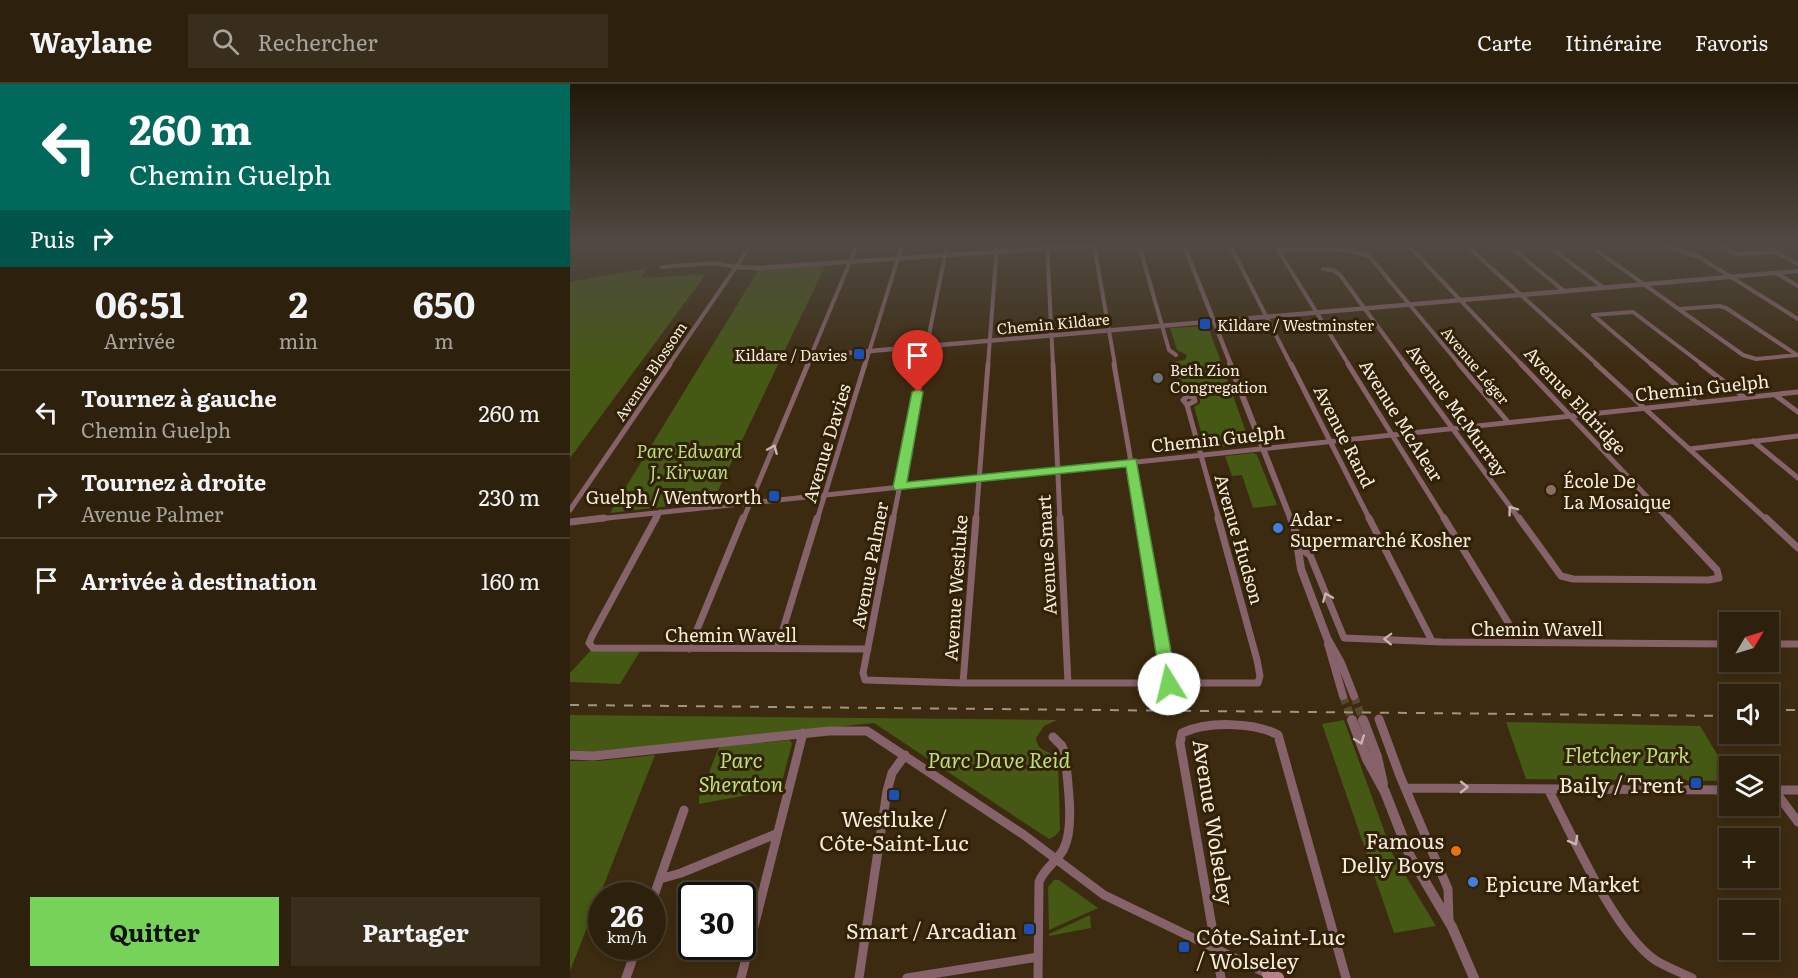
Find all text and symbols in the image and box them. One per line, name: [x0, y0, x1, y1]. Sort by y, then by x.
search box: [188, 14, 608, 68]
text: Waylane: [30, 20, 152, 62]
icon: search: [209, 25, 242, 58]
text: Rechercher: [257, 25, 378, 58]
text: Carte: [1477, 26, 1532, 57]
text: Itinéraire: [1565, 26, 1662, 57]
text: Favoris: [1695, 26, 1768, 57]
text: 260 m: [129, 96, 252, 158]
icon: left: [30, 108, 108, 186]
text: Chemin Guelph: [129, 153, 332, 193]
text: Puis: [30, 222, 74, 255]
icon: right: [86, 222, 119, 255]
text: 06:51: [95, 276, 184, 329]
text: 2: [289, 276, 308, 329]
text: 650: [413, 276, 475, 329]
street label: Chemin Kildare: [996, 307, 1111, 339]
place label: Kildare / Westminster: [1217, 313, 1374, 336]
street label: Avenue Blossom: [608, 316, 692, 425]
marker: Kildare / Westminster: [1198, 317, 1212, 331]
street label: Avenue Léger: [1436, 321, 1516, 409]
text: Arrivée: [104, 325, 175, 355]
text: min: [279, 325, 318, 355]
text: m: [434, 325, 454, 355]
pin: [892, 330, 943, 392]
street label: Avenue McMurray: [1401, 338, 1516, 482]
icon: arrive: [901, 339, 934, 372]
street label: Avenue Eldridge: [1519, 340, 1633, 460]
place label: Kildare / Davies: [734, 343, 847, 366]
marker: Kildare / Davies: [852, 347, 866, 361]
street label: Avenue McAlear: [1353, 354, 1451, 487]
place label: Beth Zion Congregation: [1170, 358, 1268, 398]
street label: Chemin Guelph: [1633, 367, 1771, 407]
marker: Beth Zion Congregation: [1151, 371, 1165, 385]
street label: Avenue Davies: [795, 380, 857, 506]
street label: Avenue Rand: [1308, 380, 1382, 492]
text: Tournez à gauche: [81, 381, 277, 414]
icon: left: [30, 396, 63, 429]
text: 260 m: [479, 396, 540, 429]
text: Chemin Guelph: [81, 414, 231, 444]
street label: Chemin Guelph: [1149, 418, 1287, 458]
park label: Parc Edward J. Kirwan: [636, 437, 742, 485]
one-way arrow: [766, 444, 778, 455]
text: Tournez à droite: [81, 465, 266, 498]
place label: École De La Mosaique: [1563, 467, 1671, 515]
street label: Avenue Hudson: [1209, 471, 1272, 607]
icon: right: [30, 480, 63, 513]
text: 230 m: [478, 480, 540, 513]
place label: Guelph / Wentworth: [586, 483, 762, 510]
marker: École De La Mosaique: [1544, 483, 1558, 497]
marker: Guelph / Wentworth: [767, 489, 781, 503]
street label: Avenue Smart: [1029, 493, 1063, 616]
text: Avenue Palmer: [81, 498, 224, 528]
street label: Avenue Palmer: [844, 499, 895, 631]
place label: Adar - Supermarché Kosher: [1290, 505, 1471, 553]
one-way arrow: [1508, 505, 1519, 516]
street label: Avenue Westluke: [936, 514, 974, 662]
marker: Adar - Supermarché Kosher: [1271, 521, 1285, 535]
icon: arrive: [30, 564, 63, 597]
text: Arrivée à destination: [81, 564, 317, 597]
text: 160 m: [481, 564, 540, 597]
one-way arrow: [1322, 592, 1334, 603]
north arrow: [1719, 612, 1779, 672]
map controls: [1719, 612, 1779, 960]
street label: Chemin Wavell: [1471, 615, 1603, 642]
street label: Chemin Wavell: [665, 621, 797, 648]
one-way arrow: [1383, 633, 1392, 645]
position arrow: [1137, 652, 1201, 716]
button: sound: [1719, 684, 1779, 744]
one-way arrow: [1352, 734, 1365, 744]
street label: Avenue Wolseley: [1187, 737, 1244, 908]
park label: Fletcher Park: [1564, 738, 1690, 769]
park label: Parc Sheraton: [699, 743, 784, 798]
park label: Parc Dave Reid: [927, 743, 1071, 774]
button: layers: [1719, 756, 1779, 816]
place label: Baily / Trent: [1559, 768, 1685, 799]
marker: Baily / Trent: [1689, 776, 1703, 790]
one-way arrow: [1459, 781, 1468, 793]
marker: Westluke / Côte-Saint-Luc: [887, 788, 901, 802]
place label: Westluke / Côte-Saint-Luc: [819, 802, 969, 857]
place label: Famous Delly Boys: [1341, 824, 1444, 879]
button: +: [1719, 828, 1779, 888]
one-way arrow: [1567, 835, 1578, 845]
marker: Famous Delly Boys: [1449, 844, 1463, 858]
place label: Epicure Market: [1485, 867, 1640, 898]
marker: Epicure Market: [1466, 875, 1480, 889]
speed limit sign: 30: [678, 882, 756, 960]
text: 26: [610, 892, 644, 936]
button: Quitter: [30, 897, 279, 966]
button: Partager: [291, 897, 540, 966]
button: −: [1719, 900, 1779, 960]
place label: Smart / Arcadian: [846, 914, 1017, 945]
place label: Côte-Saint-Luc / Wolseley: [1196, 920, 1345, 975]
marker: Smart / Arcadian: [1022, 922, 1036, 936]
text: km/h: [607, 925, 647, 948]
marker: Côte-Saint-Luc / Wolseley: [1177, 940, 1191, 954]

